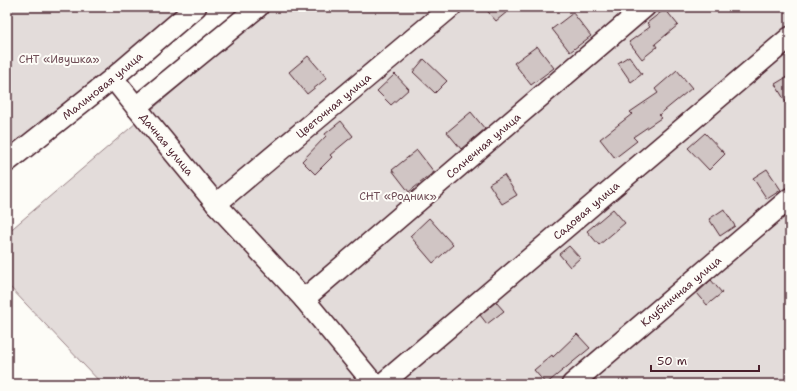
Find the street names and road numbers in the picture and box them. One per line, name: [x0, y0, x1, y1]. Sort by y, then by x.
street label: Малиновая улица: [59, 48, 146, 123]
street label: Цветочная улица: [293, 70, 374, 142]
street label: Солнечная улица: [443, 109, 524, 182]
street label: Дачная улица: [136, 110, 197, 179]
street label: Садовая улица: [550, 178, 623, 243]
street label: Клубничная улица: [637, 252, 724, 330]

